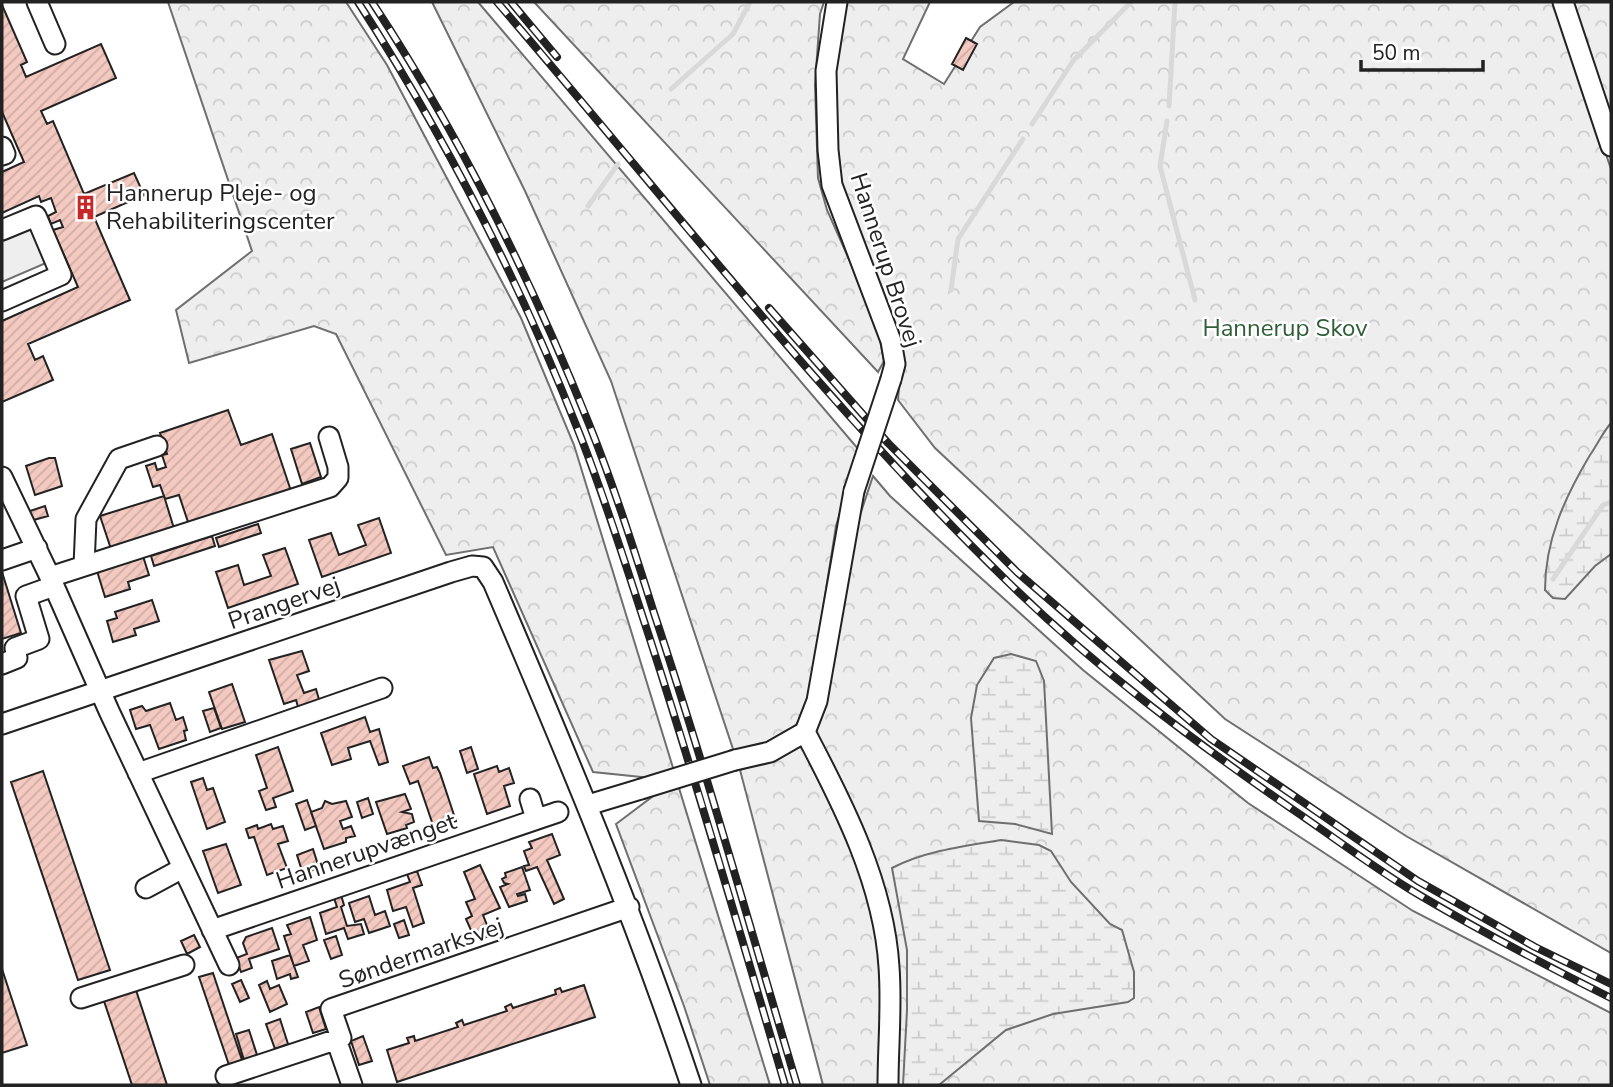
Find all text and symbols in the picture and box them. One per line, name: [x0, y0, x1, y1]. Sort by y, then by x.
scale bar: [1361, 28, 1484, 72]
text: 50 m: [1372, 39, 1421, 67]
street label: Hannerup Brovej: [843, 169, 929, 351]
place label: Hannerup Pleje- og Rehabiliteringscenter: [106, 177, 335, 237]
building icon: Hannerup Pleje- og Rehabiliteringscenter: [72, 193, 100, 221]
park label: Hannerup Skov: [1202, 312, 1368, 344]
street label: Prangervej: [224, 569, 344, 637]
street label: Hannerupvænget: [272, 805, 461, 897]
street label: Søndermarksvej: [334, 910, 508, 996]

